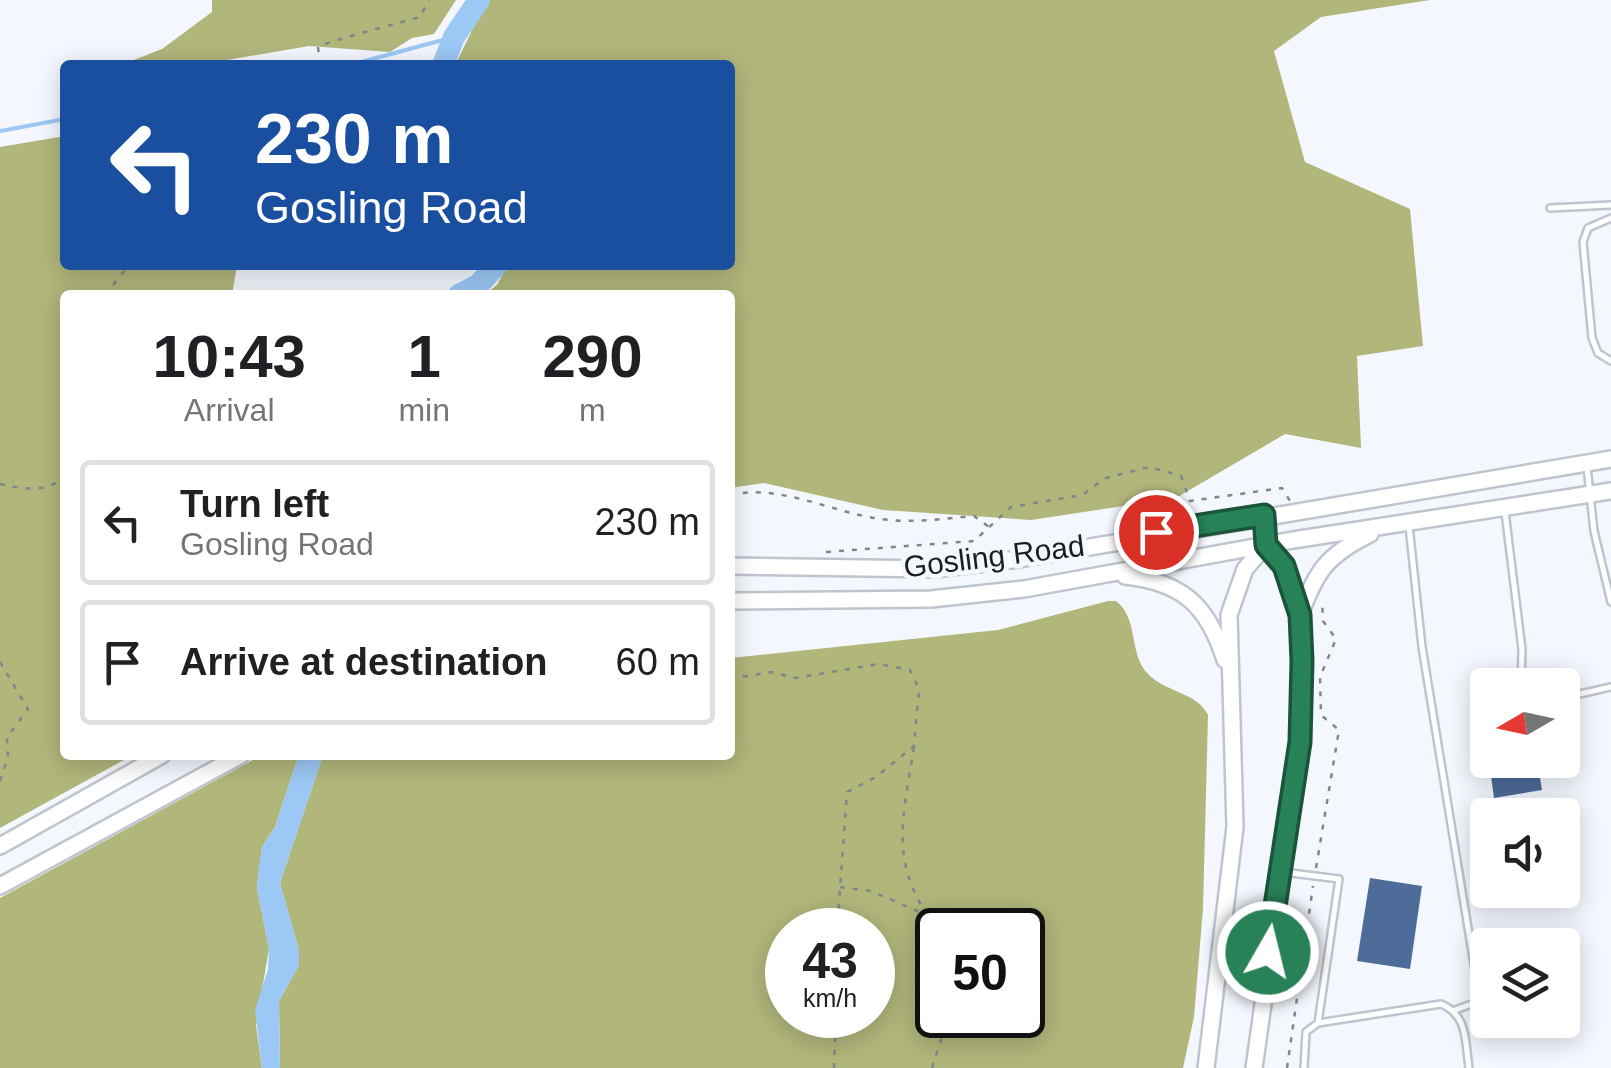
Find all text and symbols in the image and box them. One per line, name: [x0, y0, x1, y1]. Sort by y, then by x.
icon: left: [90, 100, 220, 230]
text: 230 m: [255, 100, 453, 178]
text: Gosling Road: [255, 182, 528, 233]
text: 10:43: [152, 323, 306, 390]
text: 1: [407, 323, 441, 390]
text: 290: [542, 323, 643, 390]
text: Arrival: [184, 392, 275, 428]
text: min: [398, 392, 450, 428]
text: m: [579, 392, 606, 428]
text: Turn left: [180, 483, 329, 525]
pin: [1114, 490, 1199, 575]
icon: left: [95, 495, 150, 550]
text: 230 m: [594, 501, 700, 543]
icon: arrive: [1129, 505, 1184, 560]
text: Gosling Road: [180, 526, 374, 562]
street label: Gosling Road: [902, 529, 1086, 583]
icon: arrive: [95, 635, 150, 690]
text: Arrive at destination: [180, 641, 547, 683]
text: 60 m: [616, 641, 700, 683]
north arrow: [1470, 668, 1580, 778]
map controls: [1470, 668, 1580, 1038]
button: sound: [1470, 798, 1580, 908]
position arrow: [1216, 900, 1320, 1004]
speed limit sign: 50: [915, 908, 1045, 1038]
button: layers: [1470, 928, 1580, 1038]
text: 43: [802, 933, 858, 989]
text: km/h: [803, 984, 857, 1012]

